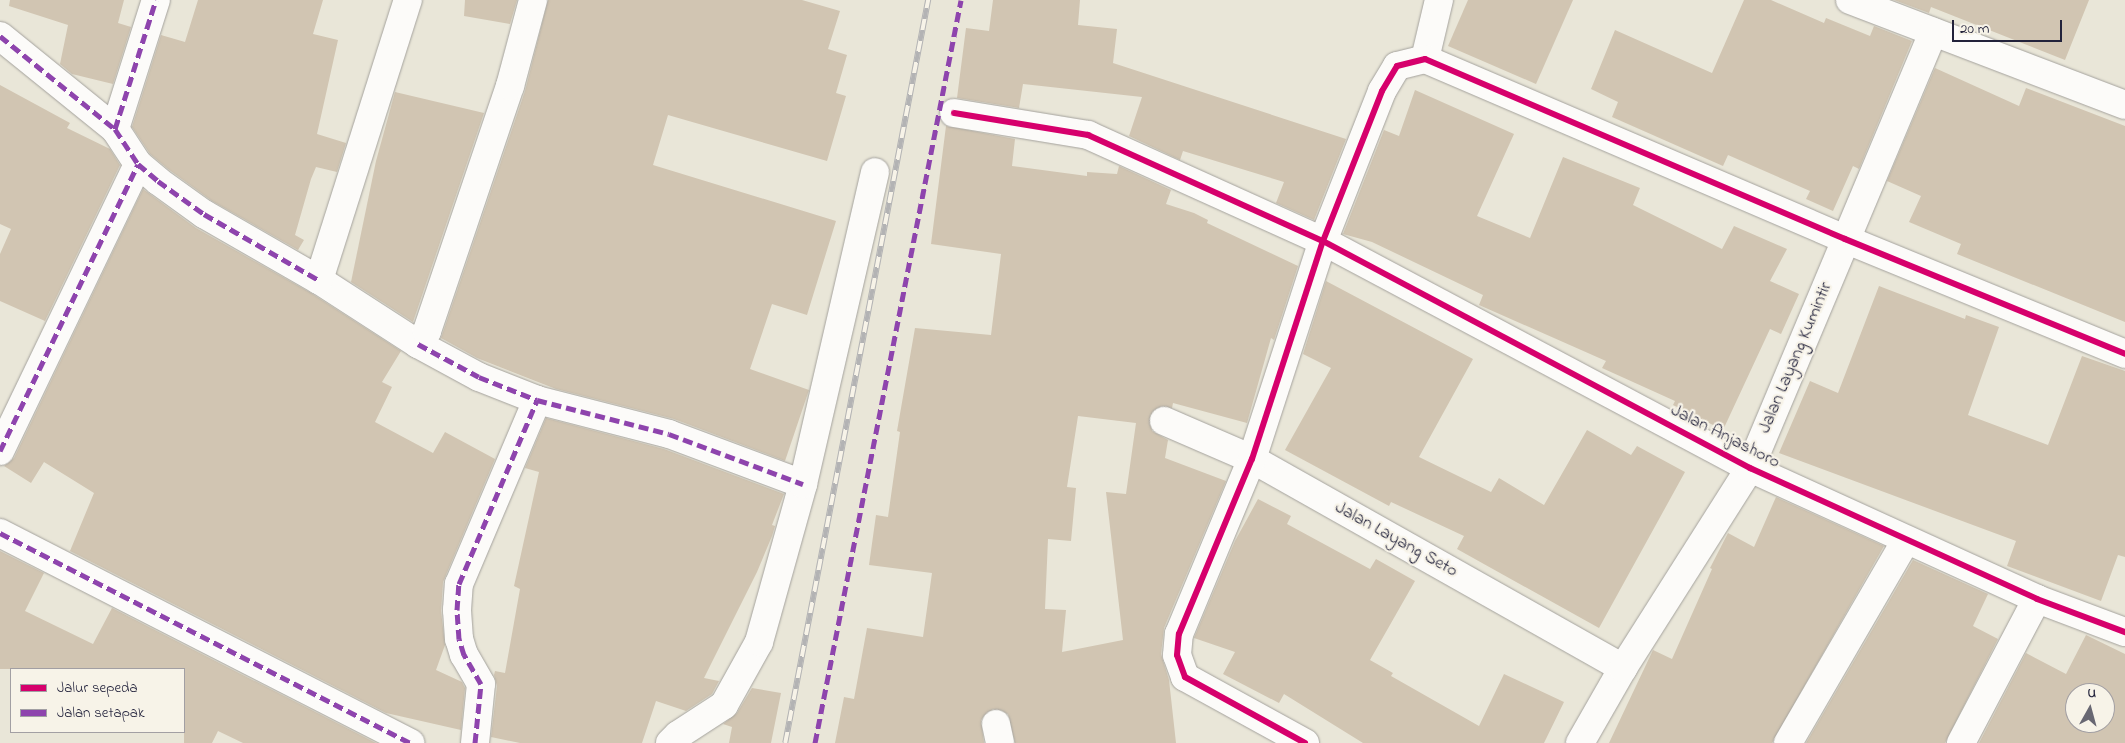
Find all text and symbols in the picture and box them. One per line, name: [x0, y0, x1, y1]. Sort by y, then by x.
scale bar: [1955, 10, 2065, 42]
text: 20 m: [1960, 18, 1989, 40]
street label: Jalan Layang Kumintir: [1754, 279, 1838, 437]
street label: Jalan Anjashoro: [1667, 400, 1783, 474]
street label: Jalan Layang Seto: [1331, 497, 1461, 583]
legend: [10, 668, 185, 733]
text: Jalur sepeda: [57, 677, 138, 699]
north arrow: [2065, 683, 2115, 733]
text: U: [2086, 683, 2097, 705]
text: Jalan setapak: [57, 702, 145, 724]

